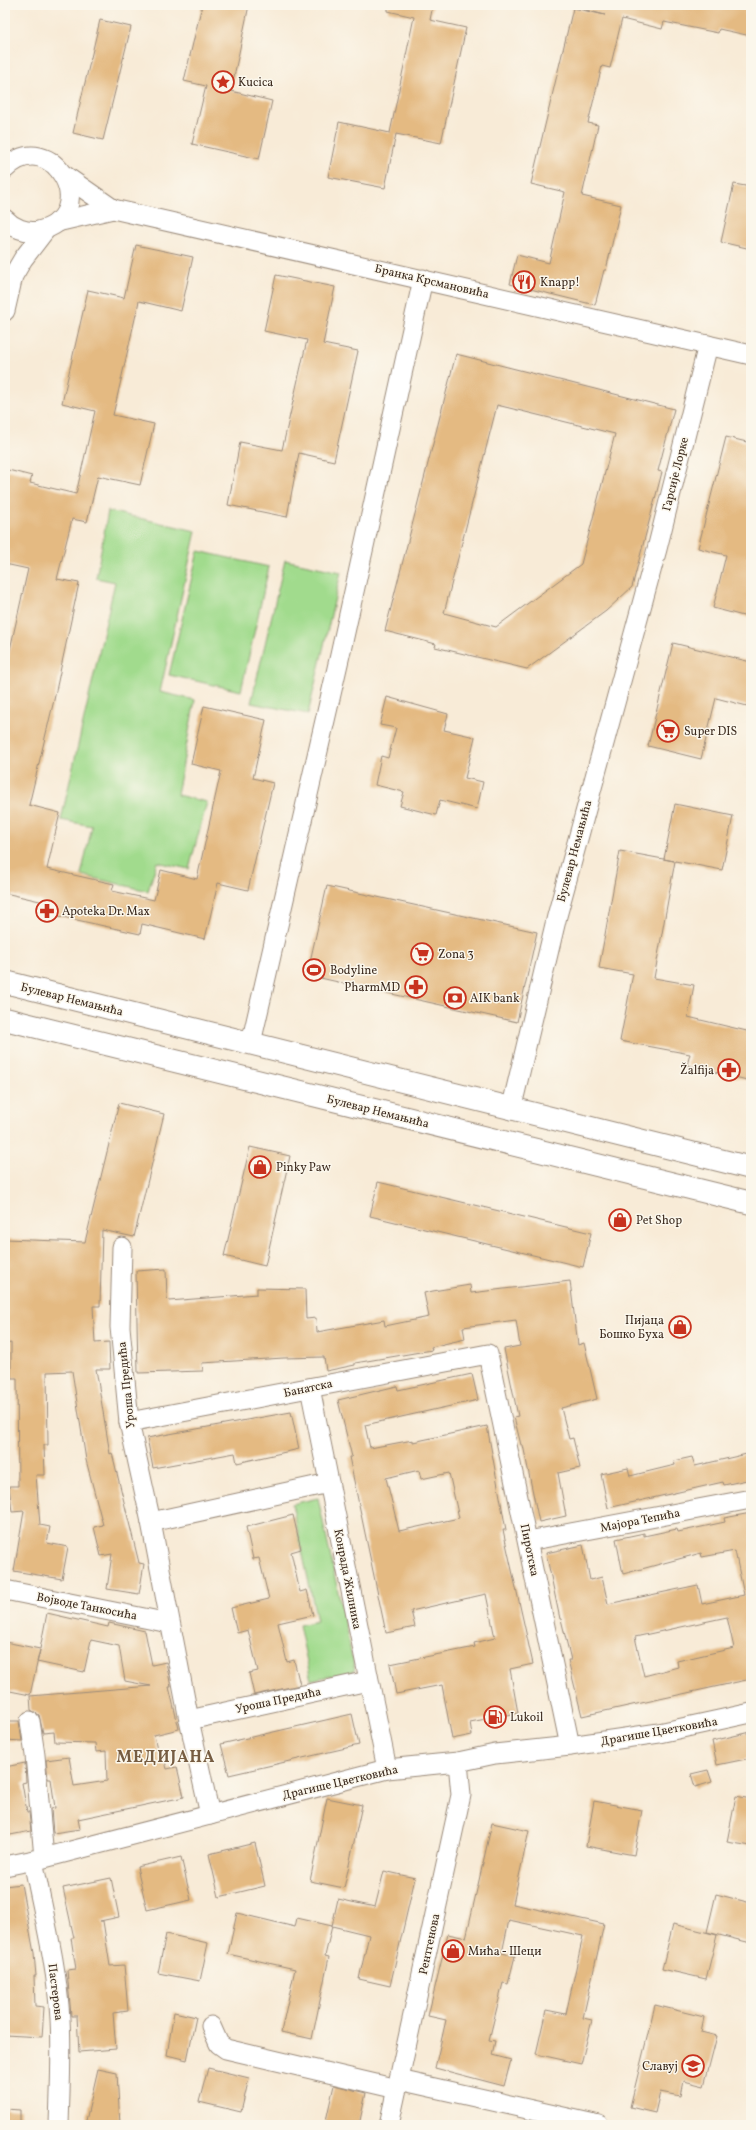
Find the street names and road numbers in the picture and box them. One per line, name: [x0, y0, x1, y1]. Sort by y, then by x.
street label: Бранка Крсмановића: [373, 261, 491, 303]
street label: Гарсије Лорке: [659, 435, 693, 513]
street label: Булевар Немањића: [554, 798, 596, 904]
street label: Булевар Немањића: [19, 979, 125, 1020]
street label: Булевар Немањића: [325, 1091, 431, 1132]
street label: Уроша Предића: [114, 1341, 140, 1429]
street label: Банатска: [282, 1376, 334, 1402]
street label: Мајора Тепића: [599, 1505, 682, 1537]
street label: Пиротска: [516, 1523, 542, 1578]
street label: Конрада Жилника: [329, 1528, 365, 1631]
street label: Војводе Танкосића: [35, 1589, 139, 1625]
street label: Уроша Предића: [234, 1684, 323, 1718]
street label: Драгише Цветковића: [599, 1714, 719, 1750]
street label: Драгише Цветковића: [281, 1762, 400, 1804]
street label: Рентгенова: [416, 1912, 444, 1976]
street label: Пастерова: [44, 1963, 66, 2022]

